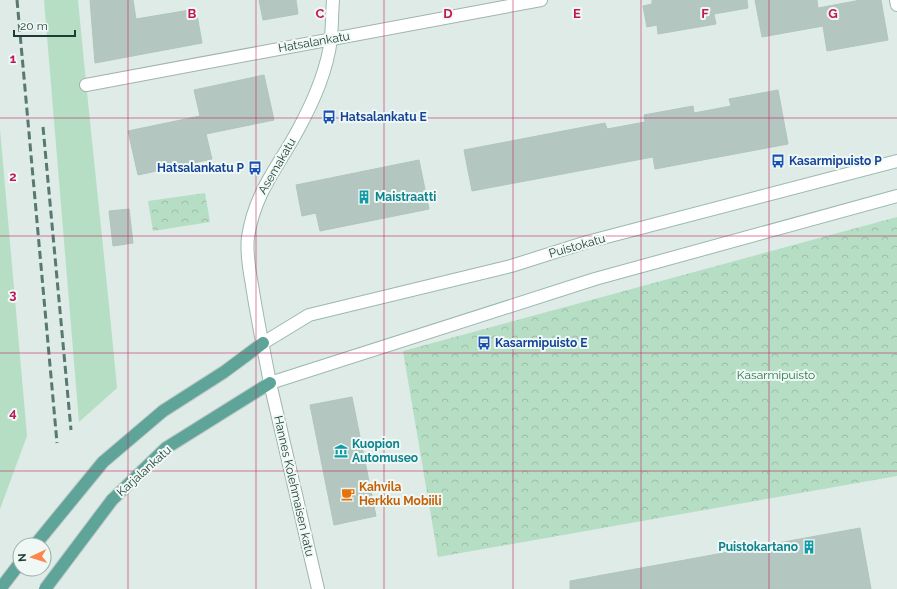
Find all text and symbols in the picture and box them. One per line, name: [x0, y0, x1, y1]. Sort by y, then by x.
text: B: [188, 6, 197, 21]
text: C: [316, 6, 325, 21]
text: D: [443, 6, 453, 21]
text: E: [573, 6, 581, 21]
text: F: [701, 6, 709, 21]
text: G: [828, 6, 838, 21]
scale bar: [14, 12, 75, 38]
text: 20 m: [20, 19, 48, 33]
street label: Hatsalankatu: [277, 29, 351, 55]
text: 1: [10, 51, 17, 66]
bus stop icon: Hatsalankatu E: [321, 109, 337, 125]
place label: Hatsalankatu E: [340, 110, 427, 124]
street label: Asemakatu: [255, 135, 299, 197]
bus stop icon: Kasarmipuisto P: [770, 153, 786, 169]
place label: Kasarmipuisto P: [789, 154, 882, 168]
bus stop icon: Hatsalankatu P: [247, 160, 263, 176]
place label: Hatsalankatu P: [157, 161, 245, 175]
text: 2: [9, 169, 17, 184]
building icon: Maistraatti: [356, 189, 372, 205]
place label: Maistraatti: [375, 190, 436, 204]
street label: Puistokatu: [547, 231, 607, 261]
text: 3: [9, 287, 17, 302]
bus stop icon: Kasarmipuisto E: [476, 335, 492, 351]
place label: Kasarmipuisto E: [495, 336, 587, 350]
park label: Kasarmipuisto: [737, 368, 815, 382]
text: 4: [9, 405, 17, 420]
street label: Hannes Kolehmaisen katu: [271, 414, 317, 558]
place label: Kuopion Automuseo: [352, 437, 418, 465]
street label: Karjalankatu: [114, 443, 174, 499]
museum icon: Kuopion Automuseo: [333, 443, 349, 459]
place label: Kahvila Herkku Mobiili: [359, 480, 442, 508]
cafe icon: Kahvila Herkku Mobiili: [340, 486, 356, 502]
north arrow: [12, 537, 52, 577]
building icon: Puistokartano: [801, 539, 817, 555]
place label: Puistokartano: [718, 540, 798, 554]
text: N: [16, 553, 29, 562]

